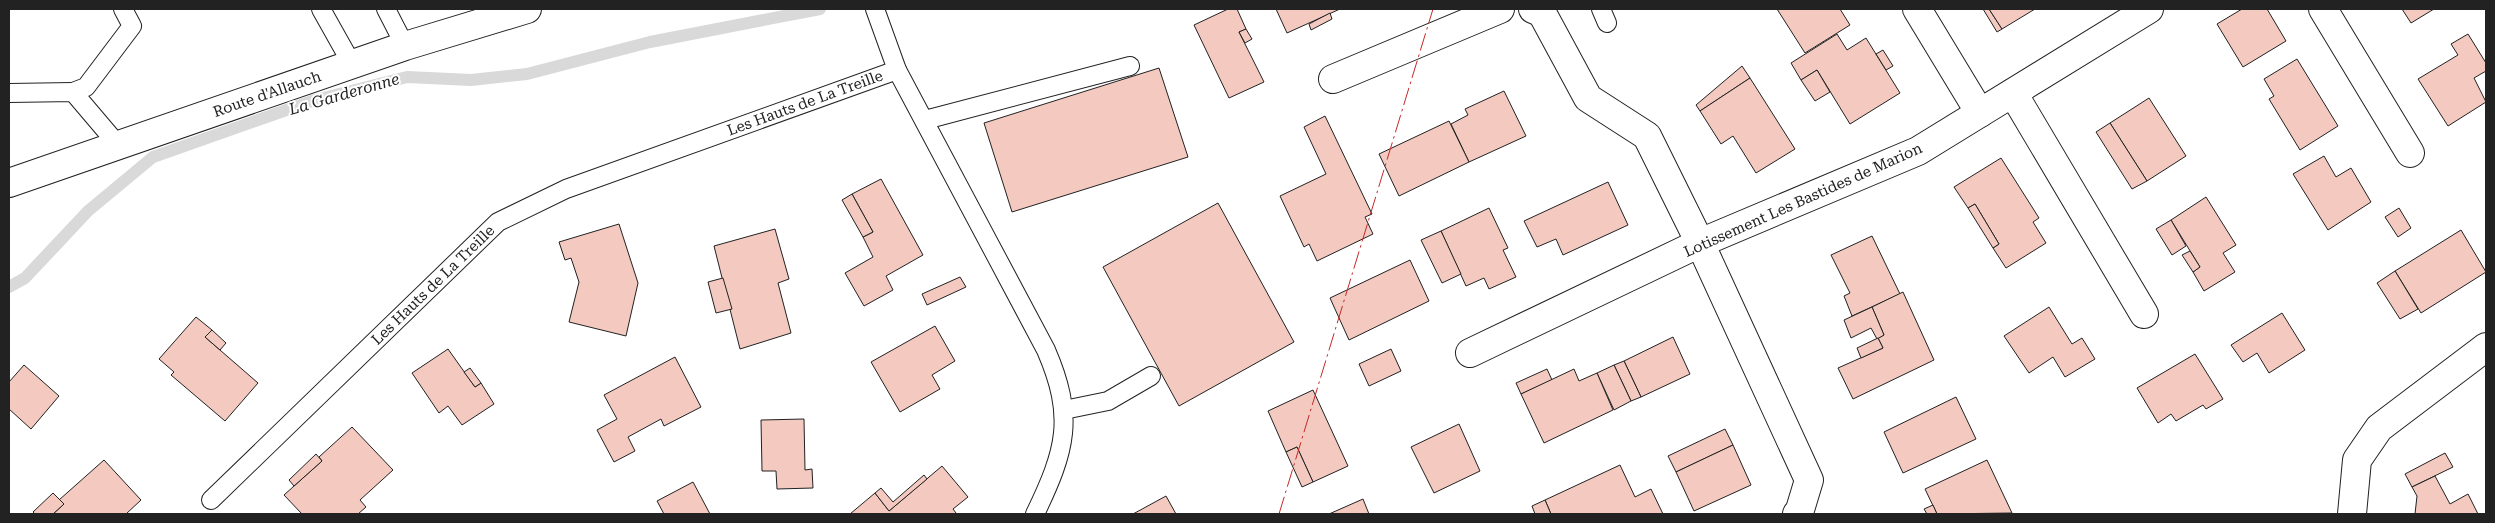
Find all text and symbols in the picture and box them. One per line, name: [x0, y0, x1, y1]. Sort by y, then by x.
street label: Les Hauts de La Treille: [725, 66, 885, 140]
street label: Route d'Allauch: [211, 67, 324, 121]
water label: La Garderonne: [286, 69, 401, 119]
street label: Lotissement Les Bastides de Marion: [1681, 139, 1925, 261]
street label: Les Hauts de La Treille: [368, 221, 498, 349]

